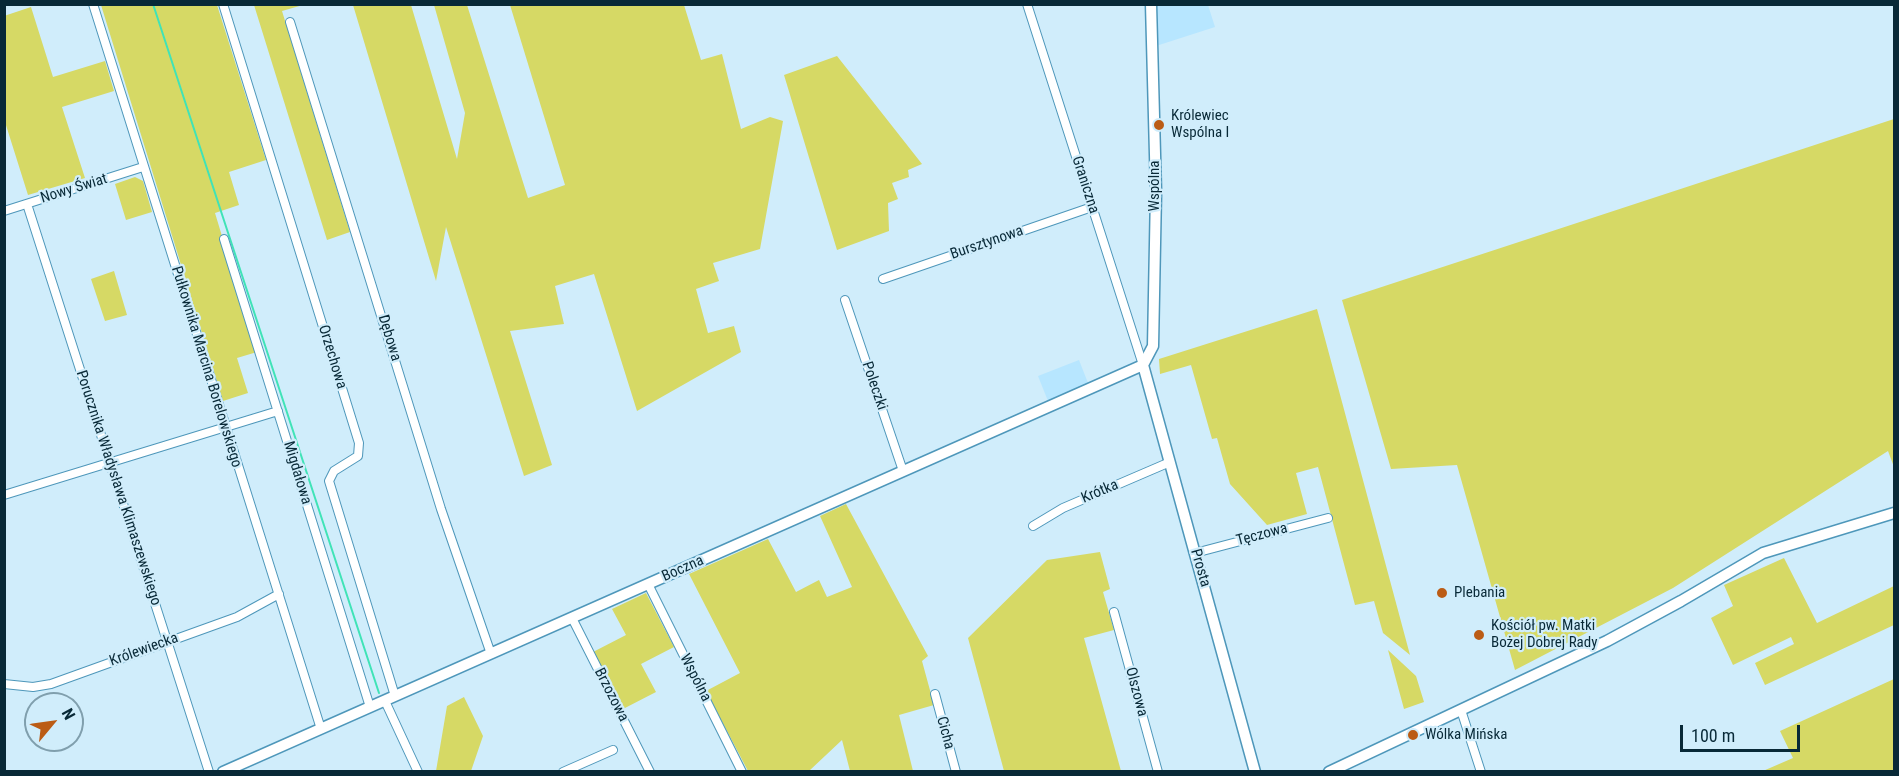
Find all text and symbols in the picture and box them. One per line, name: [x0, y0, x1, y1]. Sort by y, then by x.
place label: Królewiec Wspólna I: [1171, 107, 1229, 142]
marker: Królewiec Wspólna I: [1152, 118, 1166, 132]
street label: Graniczna: [1067, 154, 1103, 216]
street label: Wspólna: [1146, 160, 1164, 212]
street label: Nowy Świat: [38, 170, 110, 208]
street label: Bursztynowa: [948, 222, 1026, 264]
street label: Pułkownika Marcina Borelowskiego: [167, 264, 245, 470]
street label: Dębowa: [373, 313, 405, 363]
street label: Orzechowa: [314, 323, 350, 391]
street label: Poleczki: [857, 359, 891, 413]
street label: Porucznika Władysława Klimaszewskiego: [71, 368, 165, 608]
street label: Migdałowa: [279, 439, 315, 507]
street label: Krótka: [1079, 476, 1121, 508]
street label: Tęczowa: [1235, 520, 1289, 550]
street label: Prosta: [1186, 547, 1214, 589]
street label: Boczna: [659, 552, 707, 586]
place label: Plebania: [1454, 584, 1505, 602]
marker: Plebania: [1435, 586, 1449, 600]
place label: Kościół pw. Matki Bożej Dobrej Rady: [1491, 617, 1597, 652]
marker: Kościół pw. Matki Bożej Dobrej Rady: [1472, 628, 1486, 642]
street label: Królewiecka: [107, 629, 181, 671]
street label: Wspólna: [675, 651, 715, 705]
street label: Brzozowa: [590, 665, 632, 725]
street label: Olszowa: [1121, 665, 1151, 719]
north arrow: [24, 692, 84, 752]
text: N: [58, 705, 79, 723]
scale bar: [1683, 713, 1803, 751]
street label: Cicha: [932, 715, 958, 751]
text: 100 m: [1691, 725, 1735, 746]
place label: Wólka Mińska: [1425, 726, 1507, 744]
marker: Wólka Mińska: [1406, 728, 1420, 742]

